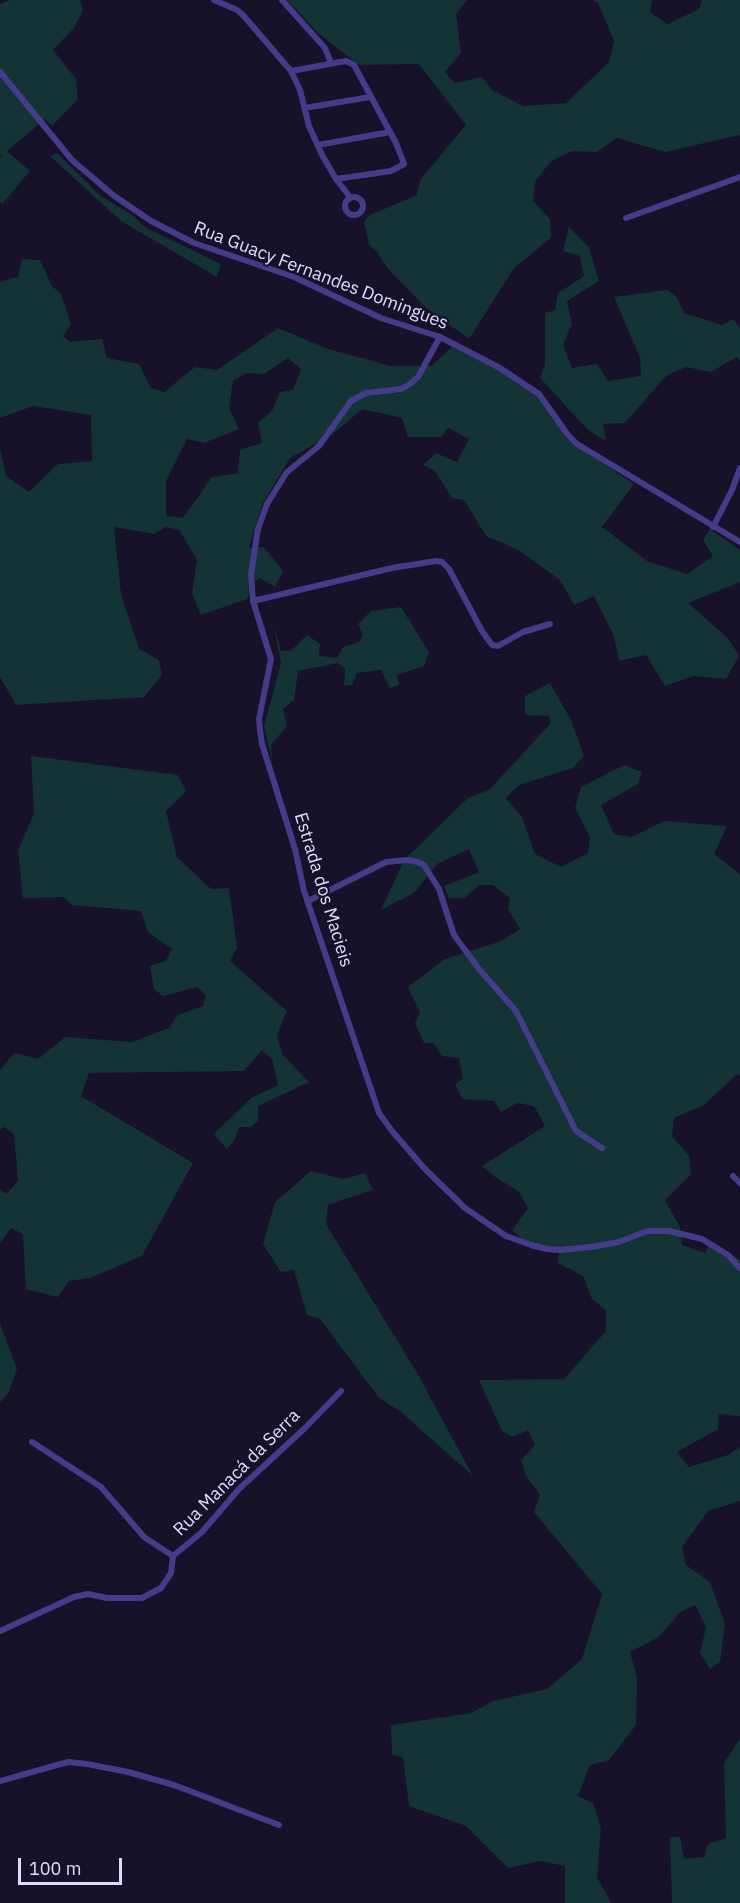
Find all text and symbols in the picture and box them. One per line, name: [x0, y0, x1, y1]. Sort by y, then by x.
street label: Rua Guacy Fernandes Domingues: [191, 217, 451, 335]
street label: Estrada dos Macieis: [289, 810, 357, 970]
street label: Rua Manacá da Serra: [169, 1405, 305, 1541]
scale bar: [21, 1846, 124, 1884]
text: 100 m: [29, 1857, 81, 1880]

